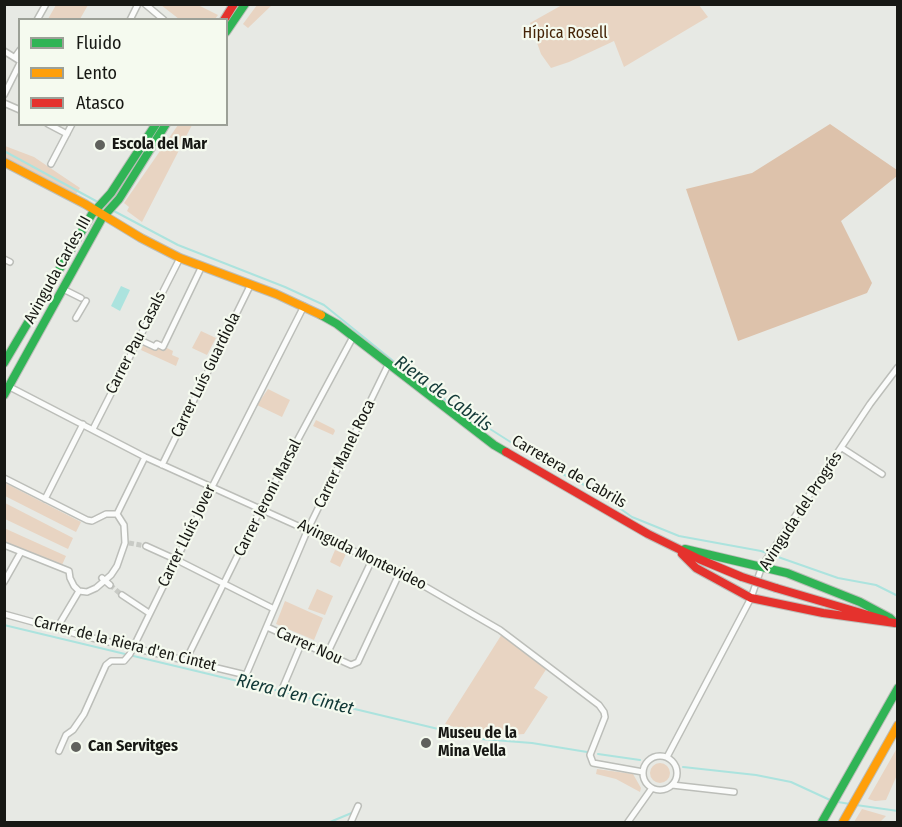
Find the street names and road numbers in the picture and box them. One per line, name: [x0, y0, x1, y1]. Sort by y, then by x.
street label: Avinguda Carles III: [20, 213, 96, 327]
street label: Carrer Pau Casals: [102, 289, 170, 397]
street label: Carrer Luís Guardiola: [167, 309, 245, 441]
street label: Carrer Manel Roca: [310, 396, 380, 512]
street label: Carretera de Cabrils: [508, 431, 630, 513]
street label: Carrer Jeroni Marsal: [230, 436, 306, 560]
street label: Avinguda del Progrés: [756, 448, 846, 574]
street label: Carrer Lluís Jover: [154, 482, 220, 590]
street label: Avinguda Montevideo: [294, 515, 430, 595]
street label: Carrer de la Riera d'en Cintet: [32, 612, 218, 676]
street label: Carrer Nou: [273, 623, 345, 669]

